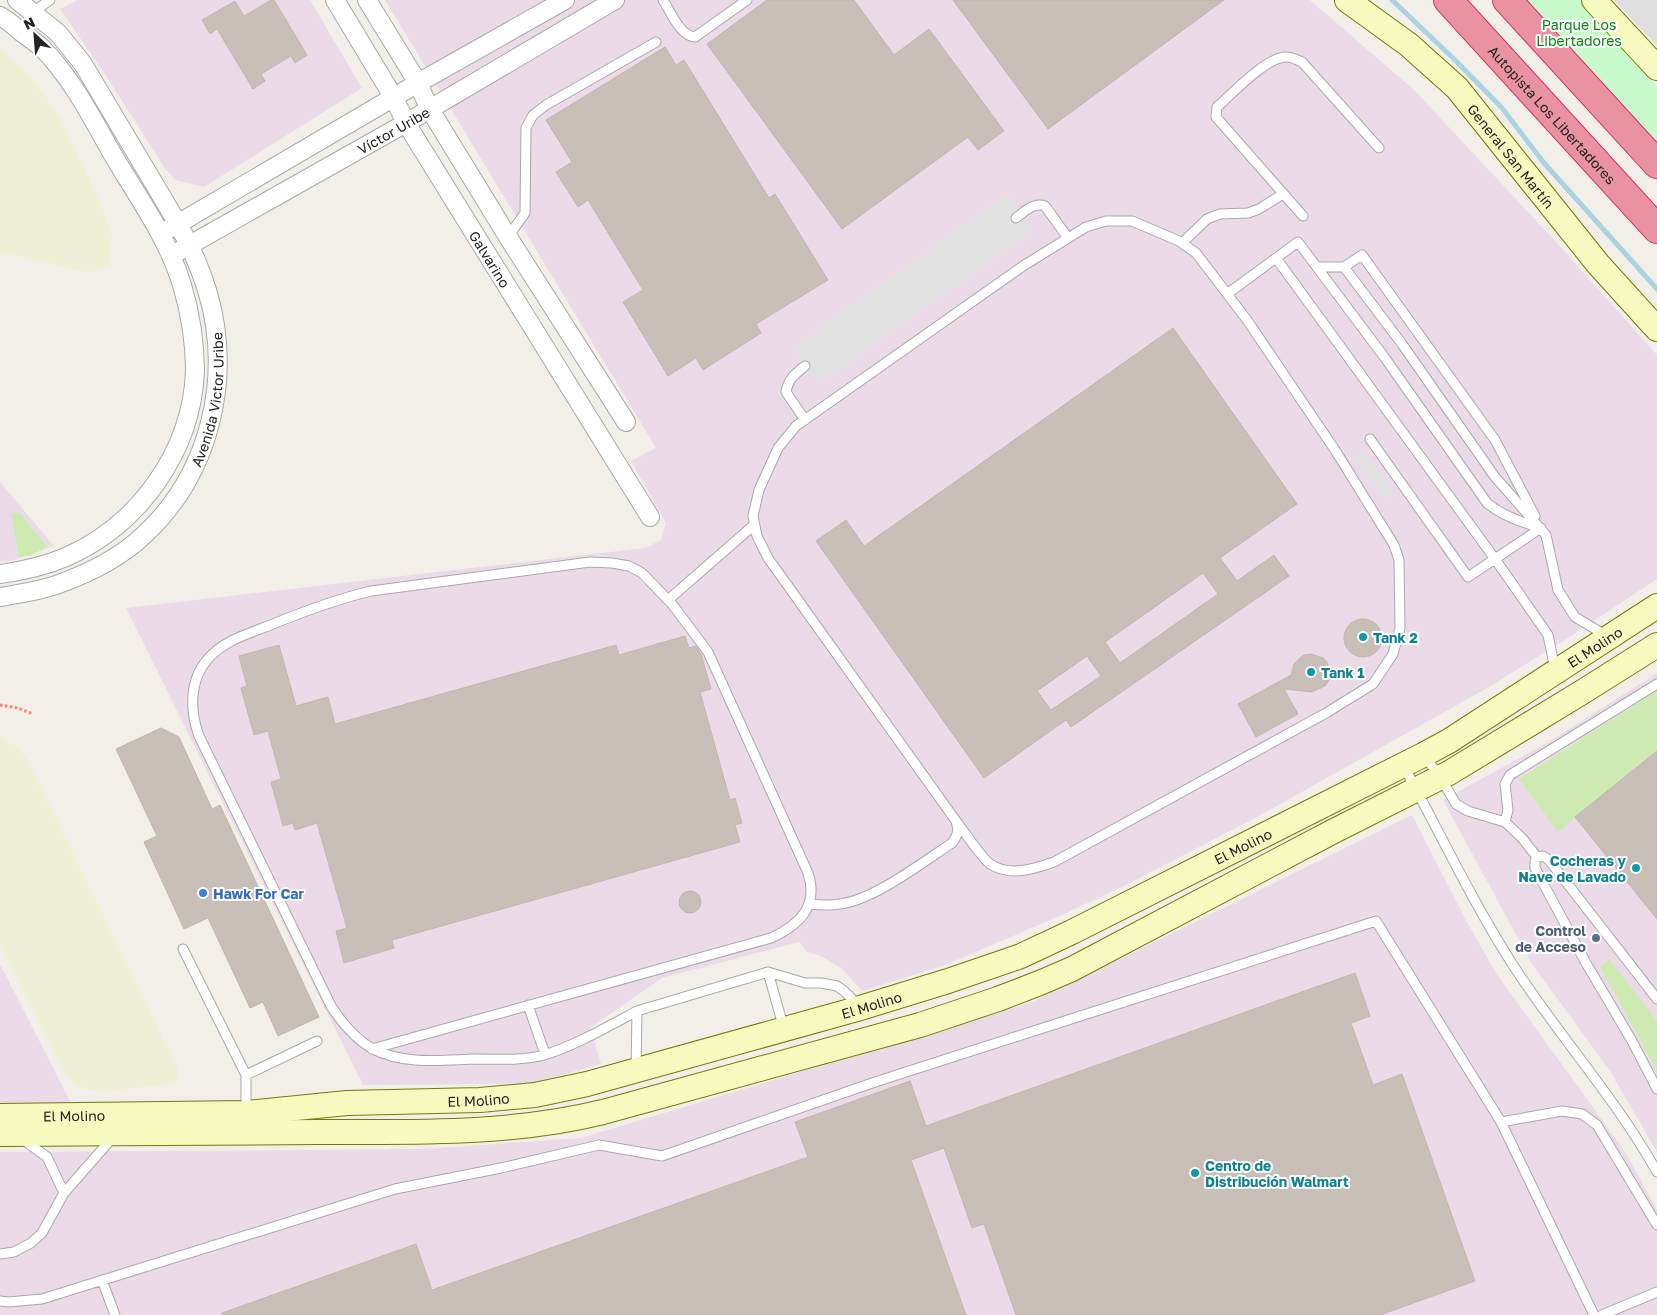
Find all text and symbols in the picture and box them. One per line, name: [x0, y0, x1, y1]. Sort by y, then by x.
north arrow: [10, 10, 60, 60]
text: N: [21, 13, 38, 33]
park label: Parque Los Libertadores: [1536, 16, 1622, 49]
street label: Autopista Los Libertadores: [1485, 42, 1620, 187]
street label: General San Martín: [1464, 100, 1558, 211]
street label: Víctor Uribe: [354, 103, 432, 157]
street label: Galvarino: [466, 227, 514, 290]
street label: Avenida Victor Uribe: [187, 332, 226, 469]
street label: El Molino: [1564, 622, 1625, 671]
place label: Tank 2: [1373, 629, 1418, 646]
marker: Tank 2: [1357, 631, 1369, 643]
place label: Tank 1: [1321, 664, 1364, 681]
marker: Tank 1: [1305, 666, 1317, 678]
street label: El Molino: [1211, 824, 1274, 868]
place label: Cocheras y Nave de Lavado: [1518, 852, 1627, 885]
marker: Cocheras y Nave de Lavado: [1630, 862, 1642, 874]
place label: Hawk For Car: [213, 885, 304, 902]
marker: Hawk For Car: [197, 887, 209, 899]
place label: Control de Acceso: [1515, 922, 1586, 955]
marker: Control de Acceso: [1590, 932, 1602, 944]
street label: El Molino: [839, 987, 903, 1022]
street label: El Molino: [447, 1089, 510, 1109]
street label: El Molino: [43, 1106, 105, 1124]
place label: Centro de Distribución Walmart: [1205, 1157, 1349, 1190]
marker: Centro de Distribución Walmart: [1189, 1167, 1201, 1179]

